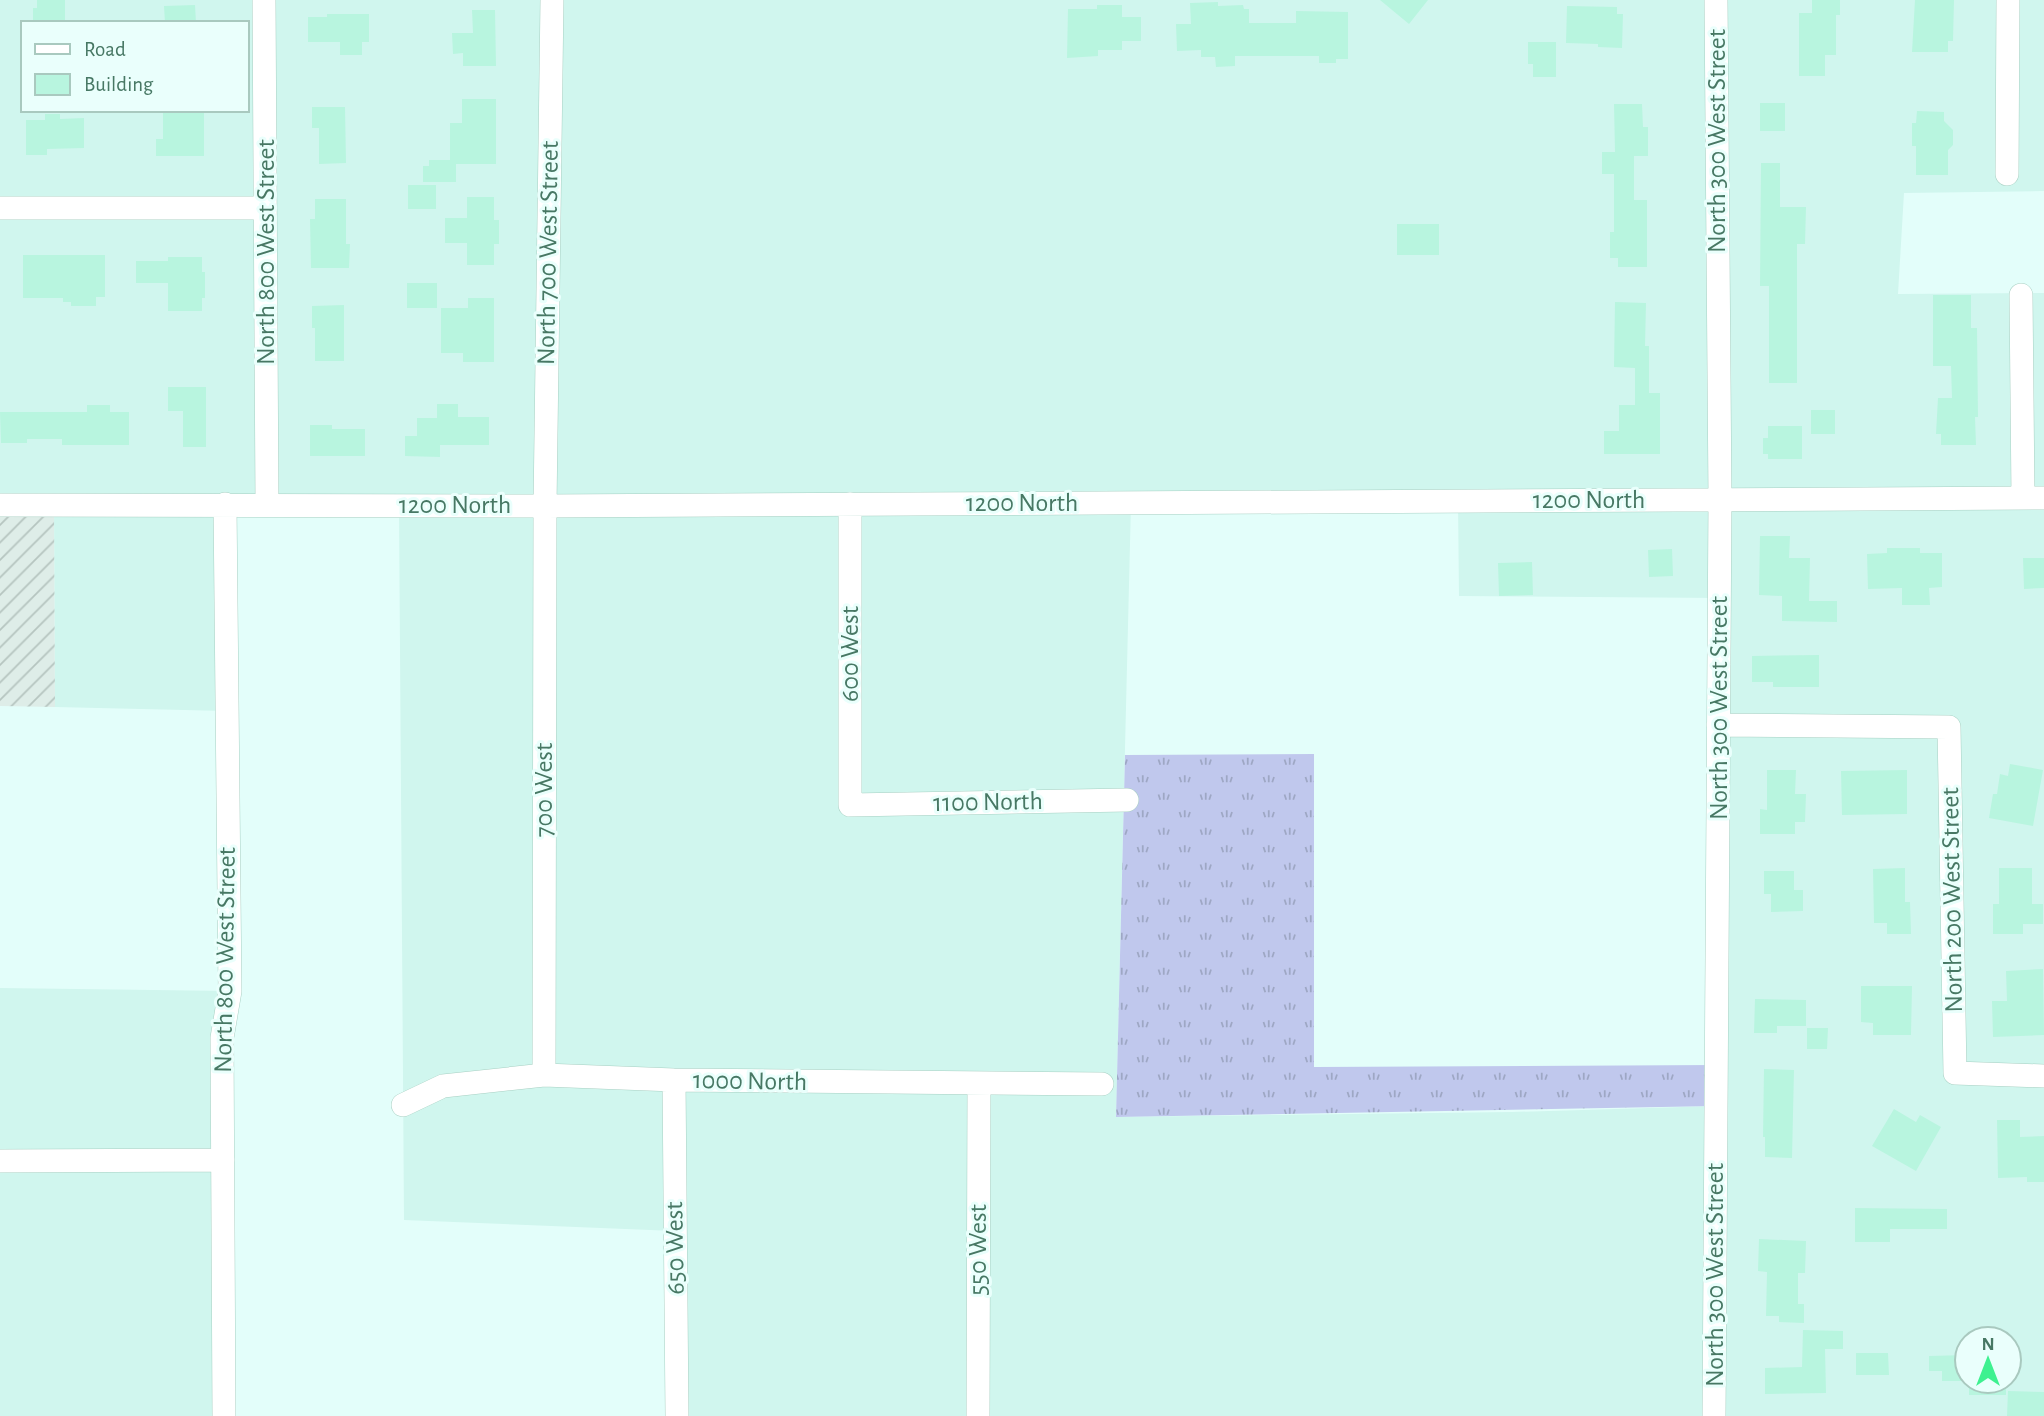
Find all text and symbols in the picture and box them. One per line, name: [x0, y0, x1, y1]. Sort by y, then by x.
legend: [21, 21, 248, 112]
street label: North 300 West Street: [1704, 29, 1730, 253]
text: Road: [84, 39, 126, 60]
text: Building: [84, 74, 154, 95]
street label: North 800 West Street: [253, 139, 279, 365]
street label: North 700 West Street: [533, 141, 563, 365]
street label: 1200 North: [1533, 487, 1645, 513]
street label: 1200 North: [966, 490, 1078, 516]
street label: 1200 North: [399, 492, 511, 518]
street label: North 300 West Street: [1706, 596, 1732, 820]
street label: 600 West: [837, 606, 863, 702]
street label: 700 West: [531, 743, 557, 837]
street label: North 200 West Street: [1937, 787, 1967, 1013]
street label: 1100 North: [933, 788, 1043, 816]
street label: North 800 West Street: [210, 847, 240, 1073]
street label: 1000 North: [693, 1067, 807, 1095]
street label: North 300 West Street: [1702, 1163, 1728, 1387]
street label: 650 West: [661, 1201, 689, 1295]
street label: 550 West: [965, 1204, 991, 1296]
north arrow: [1953, 1325, 2023, 1395]
text: N: [1981, 1335, 1995, 1354]

